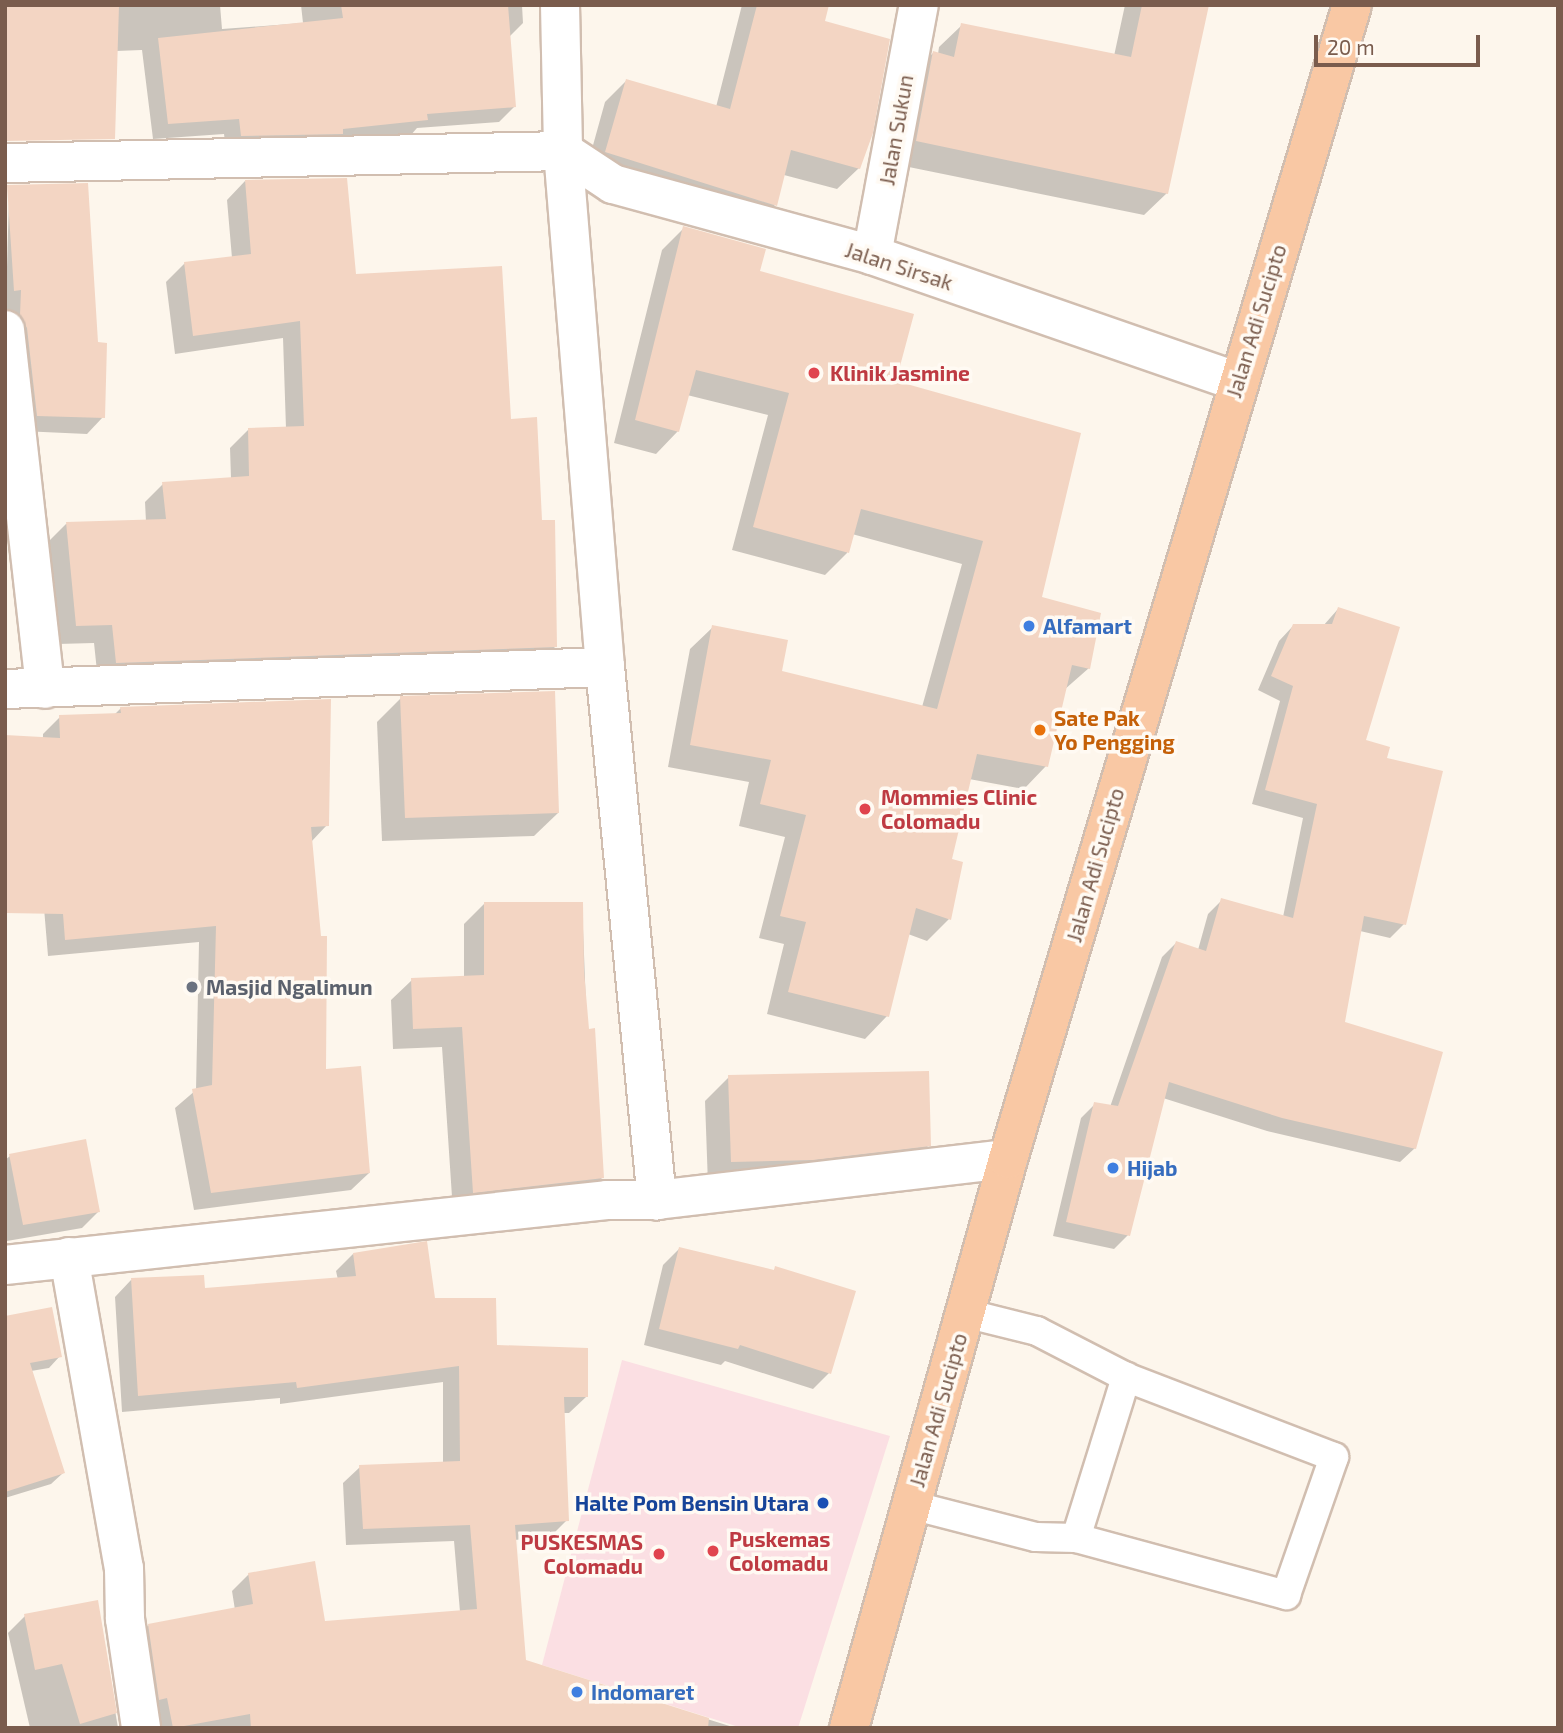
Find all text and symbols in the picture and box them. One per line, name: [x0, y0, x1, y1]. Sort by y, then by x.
scale bar: [1318, 21, 1484, 65]
text: 20 m: [1327, 34, 1375, 59]
street label: Jalan Sukun: [874, 73, 918, 187]
street label: Jalan Sirsak: [842, 237, 956, 295]
street label: Jalan Adi Sucipto: [1221, 241, 1291, 401]
place label: Klinik Jasmine: [830, 360, 970, 386]
marker: Klinik Jasmine: [804, 363, 824, 383]
place label: Alfamart: [1043, 613, 1132, 639]
marker: Alfamart: [1021, 618, 1037, 634]
place label: Sate Pak Yo Pengging: [1054, 705, 1175, 755]
marker: Sate Pak Yo Pengging: [1032, 722, 1048, 738]
place label: Mommies Clinic Colomadu: [881, 784, 1037, 834]
street label: Jalan Adi Sucipto: [1061, 785, 1129, 945]
marker: Mommies Clinic Colomadu: [855, 799, 875, 819]
place label: Masjid Ngalimun: [206, 974, 373, 1000]
marker: Masjid Ngalimun: [184, 979, 200, 995]
place label: Hijab: [1127, 1155, 1178, 1181]
marker: Hijab: [1105, 1160, 1121, 1176]
street label: Jalan Adi Sucipto: [904, 1330, 972, 1490]
place label: Halte Pom Bensin Utara: [575, 1490, 809, 1516]
marker: Halte Pom Bensin Utara: [815, 1495, 831, 1511]
place label: Puskemas Colomadu: [729, 1526, 830, 1576]
place label: PUSKESMAS Colomadu: [521, 1529, 643, 1579]
marker: Puskemas Colomadu: [703, 1541, 723, 1561]
marker: PUSKESMAS Colomadu: [649, 1544, 669, 1564]
place label: Indomaret: [591, 1679, 694, 1705]
marker: Indomaret: [569, 1684, 585, 1700]

